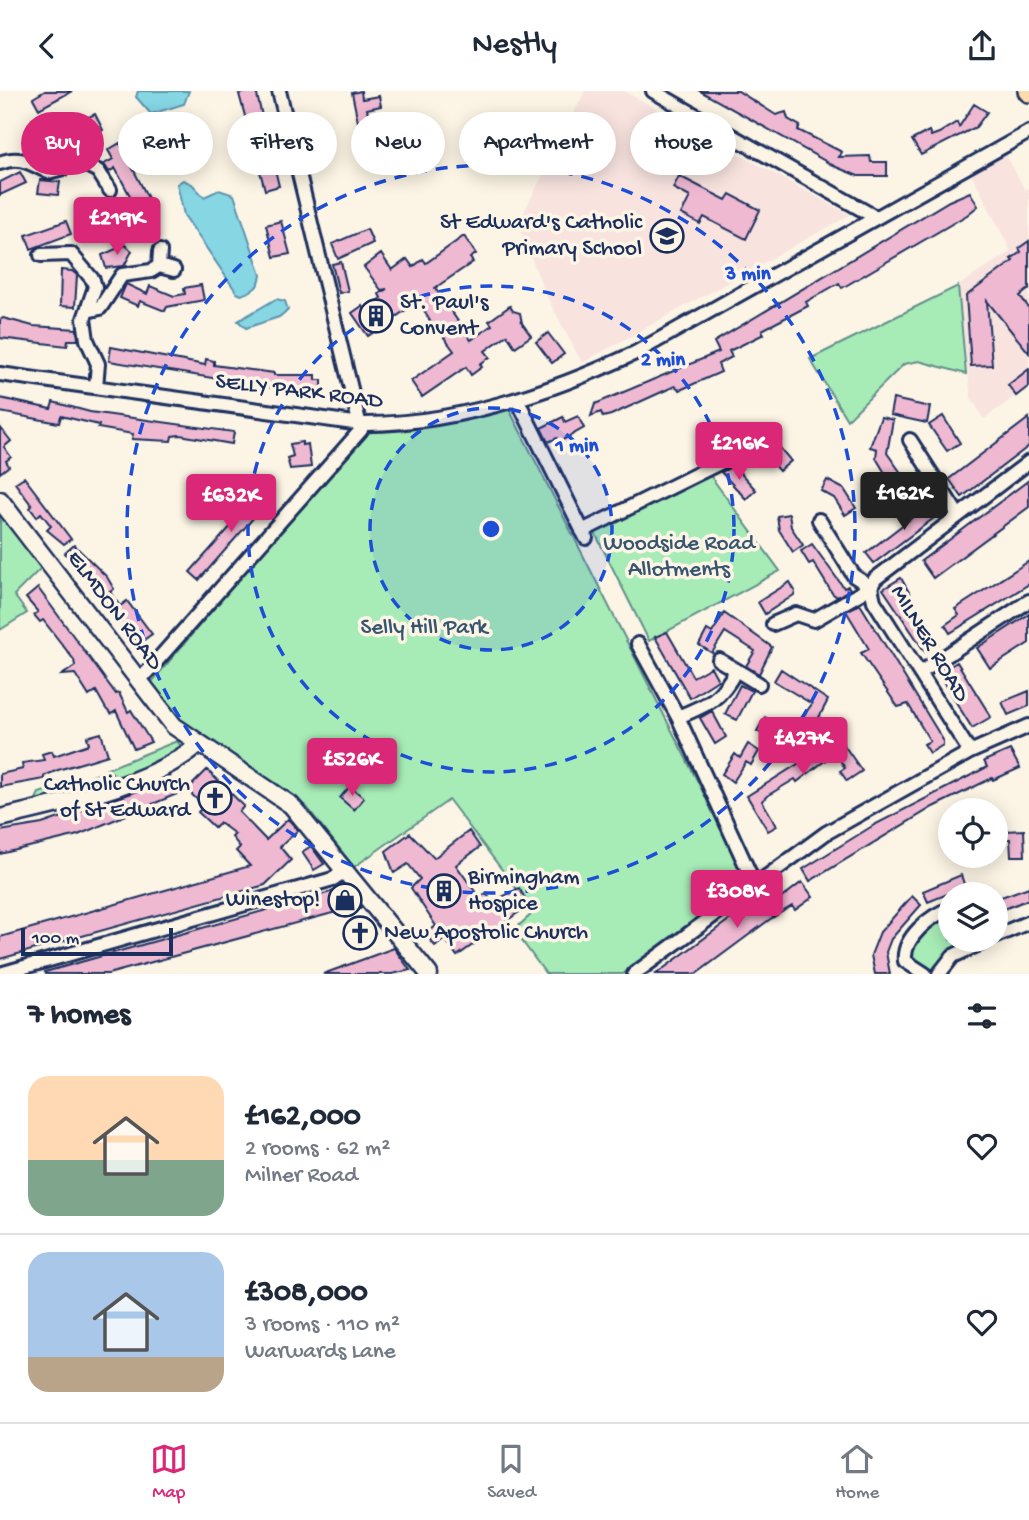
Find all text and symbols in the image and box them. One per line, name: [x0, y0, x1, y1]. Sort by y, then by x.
icon: back: [28, 27, 66, 65]
text: Nestly: [472, 27, 557, 65]
icon: share: [963, 27, 1001, 65]
chip: Buy: [21, 112, 104, 175]
chip: Rent: [118, 112, 213, 175]
chip: Filters: [227, 112, 337, 175]
chip: New: [351, 112, 445, 175]
chip: Apartment: [459, 112, 616, 175]
chip: House: [630, 112, 736, 175]
pin: £219K: [68, 197, 166, 257]
text: £219K: [90, 206, 144, 233]
place label: St Edward's Catholic Primary School: [440, 210, 643, 263]
school or university icon: St Edward's Catholic Primary School: [648, 217, 686, 255]
text: 3 min: [724, 263, 772, 288]
place label: St. Paul's Convent: [400, 290, 489, 343]
building icon: St. Paul's Convent: [357, 297, 395, 335]
text: 2 min: [641, 349, 686, 374]
street label: SELLY PARK ROAD: [214, 368, 385, 416]
pin: £216K: [690, 423, 788, 482]
text: £216K: [711, 431, 767, 458]
text: 1 min: [555, 435, 599, 460]
pin: £162K: [855, 473, 953, 532]
pin: £632K: [182, 475, 280, 534]
text: £162K: [876, 481, 932, 508]
text: £632K: [202, 483, 260, 510]
centre of rings: [479, 517, 503, 541]
park label: Woodside Road Allotments: [603, 531, 756, 584]
street label: ELMDON ROAD: [60, 546, 168, 677]
street label: MILNER ROAD: [884, 581, 975, 708]
park label: Selly Hill Park: [361, 615, 490, 642]
pin: £427K: [754, 717, 852, 777]
text: £427K: [775, 726, 832, 753]
pin: £526K: [303, 739, 401, 798]
text: £526K: [323, 747, 381, 774]
place label: Catholic Church of St Edward: [44, 772, 192, 825]
church icon: Catholic Church of St Edward: [196, 779, 234, 817]
map controls: [938, 798, 1008, 952]
button: locate: [938, 798, 1008, 868]
place label: Birmingham Hospice: [467, 865, 580, 918]
pin: £308K: [688, 871, 786, 930]
building icon: Birmingham Hospice: [425, 872, 463, 910]
text: £308K: [707, 879, 767, 906]
shop icon: Winestop!: [326, 881, 364, 919]
button: layers: [938, 882, 1008, 952]
place label: Winestop!: [226, 887, 320, 914]
church icon: New Apostolic Church: [341, 914, 379, 952]
place label: New Apostolic Church: [384, 920, 588, 947]
scale bar: [21, 925, 173, 957]
text: 100 m: [32, 928, 79, 951]
icon: filters: [963, 997, 1001, 1035]
text: 7 homes: [28, 999, 130, 1034]
text: £162,000: [245, 1101, 361, 1136]
icon: home: [84, 1104, 168, 1188]
icon: heart: [963, 1127, 1001, 1165]
text: 2 rooms · 62 m²: [245, 1136, 390, 1163]
text: Milner Road: [245, 1163, 358, 1190]
text: £308,000: [245, 1277, 368, 1312]
icon: home: [84, 1280, 168, 1364]
icon: heart: [963, 1303, 1001, 1341]
text: 3 rooms · 110 m²: [245, 1312, 400, 1339]
text: Warwards Lane: [245, 1339, 396, 1366]
tab: Map: [150, 1440, 188, 1505]
tab: Saved: [487, 1440, 536, 1505]
tab: Home: [835, 1440, 879, 1505]

